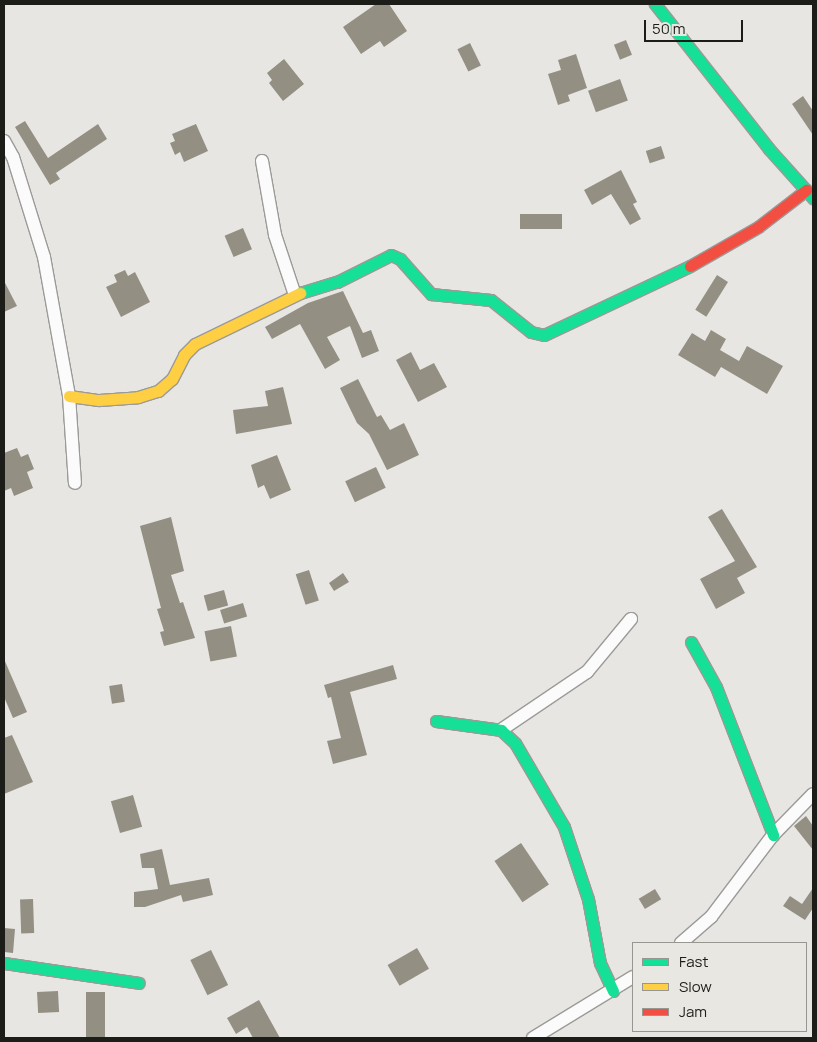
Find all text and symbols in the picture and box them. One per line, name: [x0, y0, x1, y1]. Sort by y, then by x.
scale bar: [647, 10, 746, 42]
text: 50 m: [652, 18, 686, 39]
legend: [632, 942, 807, 1032]
text: Fast: [679, 951, 708, 972]
text: Slow: [679, 976, 712, 997]
text: Jam: [679, 1001, 707, 1022]

